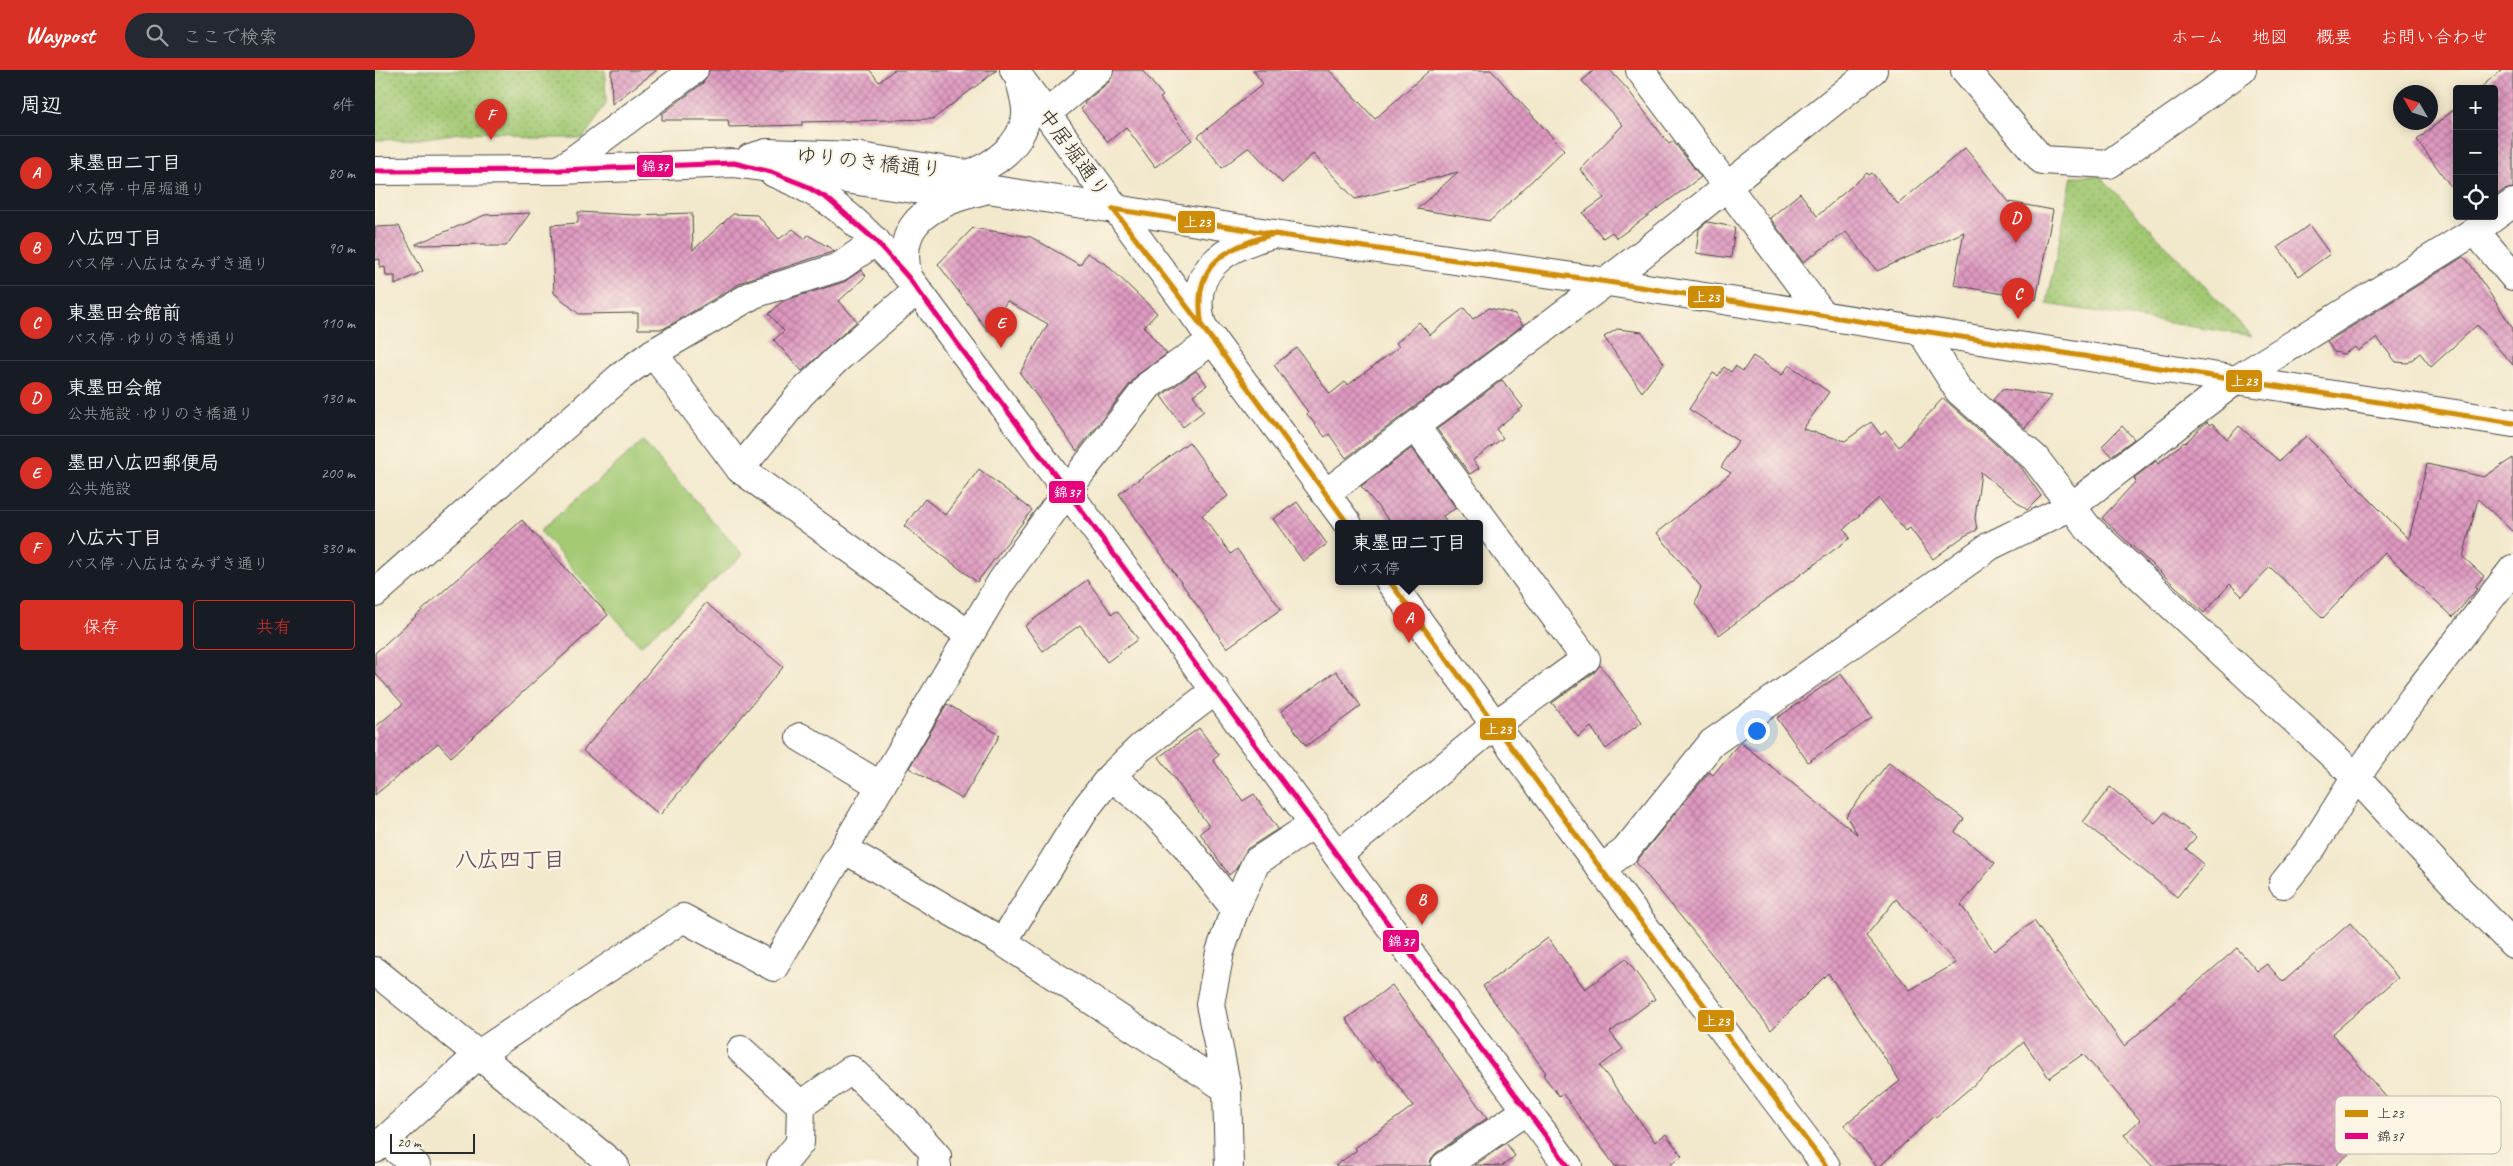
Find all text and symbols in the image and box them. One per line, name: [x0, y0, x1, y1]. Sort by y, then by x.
search box: [125, 13, 475, 58]
text: Waypost: [25, 20, 95, 50]
icon: search: [143, 21, 171, 49]
text: ここで検索: [183, 25, 278, 49]
text: ホーム: [2171, 26, 2224, 48]
text: 地図: [2252, 26, 2288, 48]
text: 概要: [2316, 26, 2352, 48]
text: お問い合わせ: [2380, 26, 2488, 48]
north arrow: [2393, 85, 2438, 130]
map controls: [2453, 85, 2498, 220]
button: +: [2453, 85, 2498, 130]
text: 周辺: [20, 92, 62, 118]
text: 6件: [332, 95, 355, 115]
pin: F: [475, 99, 507, 140]
street label: 中居堀通り: [1033, 103, 1115, 203]
button: −: [2453, 130, 2498, 175]
street label: ゆりのき橋通り: [795, 141, 943, 183]
text: 東墨田二丁目: [67, 151, 181, 175]
line badge: 錦37: [636, 154, 674, 178]
text: 錦37: [642, 158, 670, 175]
text: A: [32, 163, 40, 183]
text: 80 m: [328, 163, 355, 183]
button: locate: [2453, 175, 2498, 220]
text: バス停 · 中居堀通り: [67, 179, 206, 199]
pin: D: [2000, 202, 2032, 243]
line badge: 上23: [1177, 210, 1216, 234]
text: 上23: [1184, 214, 1212, 231]
text: 八広四丁目: [67, 226, 162, 250]
text: B: [32, 238, 40, 258]
text: 90 m: [328, 238, 355, 258]
text: バス停 · 八広はなみずき通り: [67, 254, 269, 274]
pin: C: [2002, 278, 2034, 319]
line badge: 上23: [1687, 285, 1725, 309]
text: 上23: [1693, 289, 1721, 306]
text: 東墨田会館前: [67, 301, 181, 325]
pin: E: [985, 307, 1017, 348]
text: C: [32, 313, 40, 333]
text: 110 m: [321, 313, 355, 333]
text: バス停 · ゆりのき橋通り: [67, 329, 238, 349]
line badge: 上23: [2225, 369, 2263, 393]
text: 上23: [2231, 373, 2259, 390]
text: 東墨田会館: [67, 376, 162, 400]
text: D: [31, 388, 41, 408]
text: 130 m: [321, 388, 355, 408]
text: 公共施設 · ゆりのき橋通り: [67, 404, 254, 424]
text: 墨田八広四郵便局: [67, 451, 219, 475]
text: E: [32, 463, 40, 483]
text: 200 m: [321, 463, 355, 483]
text: 公共施設: [67, 479, 131, 499]
line badge: 錦37: [1048, 480, 1086, 504]
text: 錦37: [1054, 484, 1082, 501]
popup: [1335, 520, 1483, 585]
text: 八広六丁目: [67, 526, 162, 550]
text: 東墨田二丁目: [1352, 531, 1466, 555]
text: F: [32, 538, 40, 558]
text: 330 m: [321, 538, 355, 558]
text: バス停 · 八広はなみずき通り: [67, 554, 269, 574]
text: バス停: [1352, 559, 1400, 579]
button: 保存: [20, 600, 183, 650]
button: 共有: [193, 600, 355, 650]
pin: A: [1393, 602, 1425, 643]
line badge: 上23: [1479, 717, 1517, 741]
your location: [1744, 718, 1770, 744]
text: 上23: [1485, 721, 1513, 738]
district label: 八広四丁目: [455, 846, 565, 874]
pin: B: [1406, 884, 1438, 925]
line badge: 錦37: [1382, 929, 1420, 953]
text: 錦37: [1388, 933, 1416, 950]
line badge: 上23: [1697, 1009, 1735, 1033]
text: 上23: [1703, 1013, 1731, 1030]
legend: [2335, 1096, 2501, 1154]
text: 上23: [2377, 1105, 2405, 1122]
text: 錦37: [2377, 1128, 2404, 1145]
scale bar: [390, 1131, 475, 1154]
text: 20 m: [397, 1134, 421, 1151]

